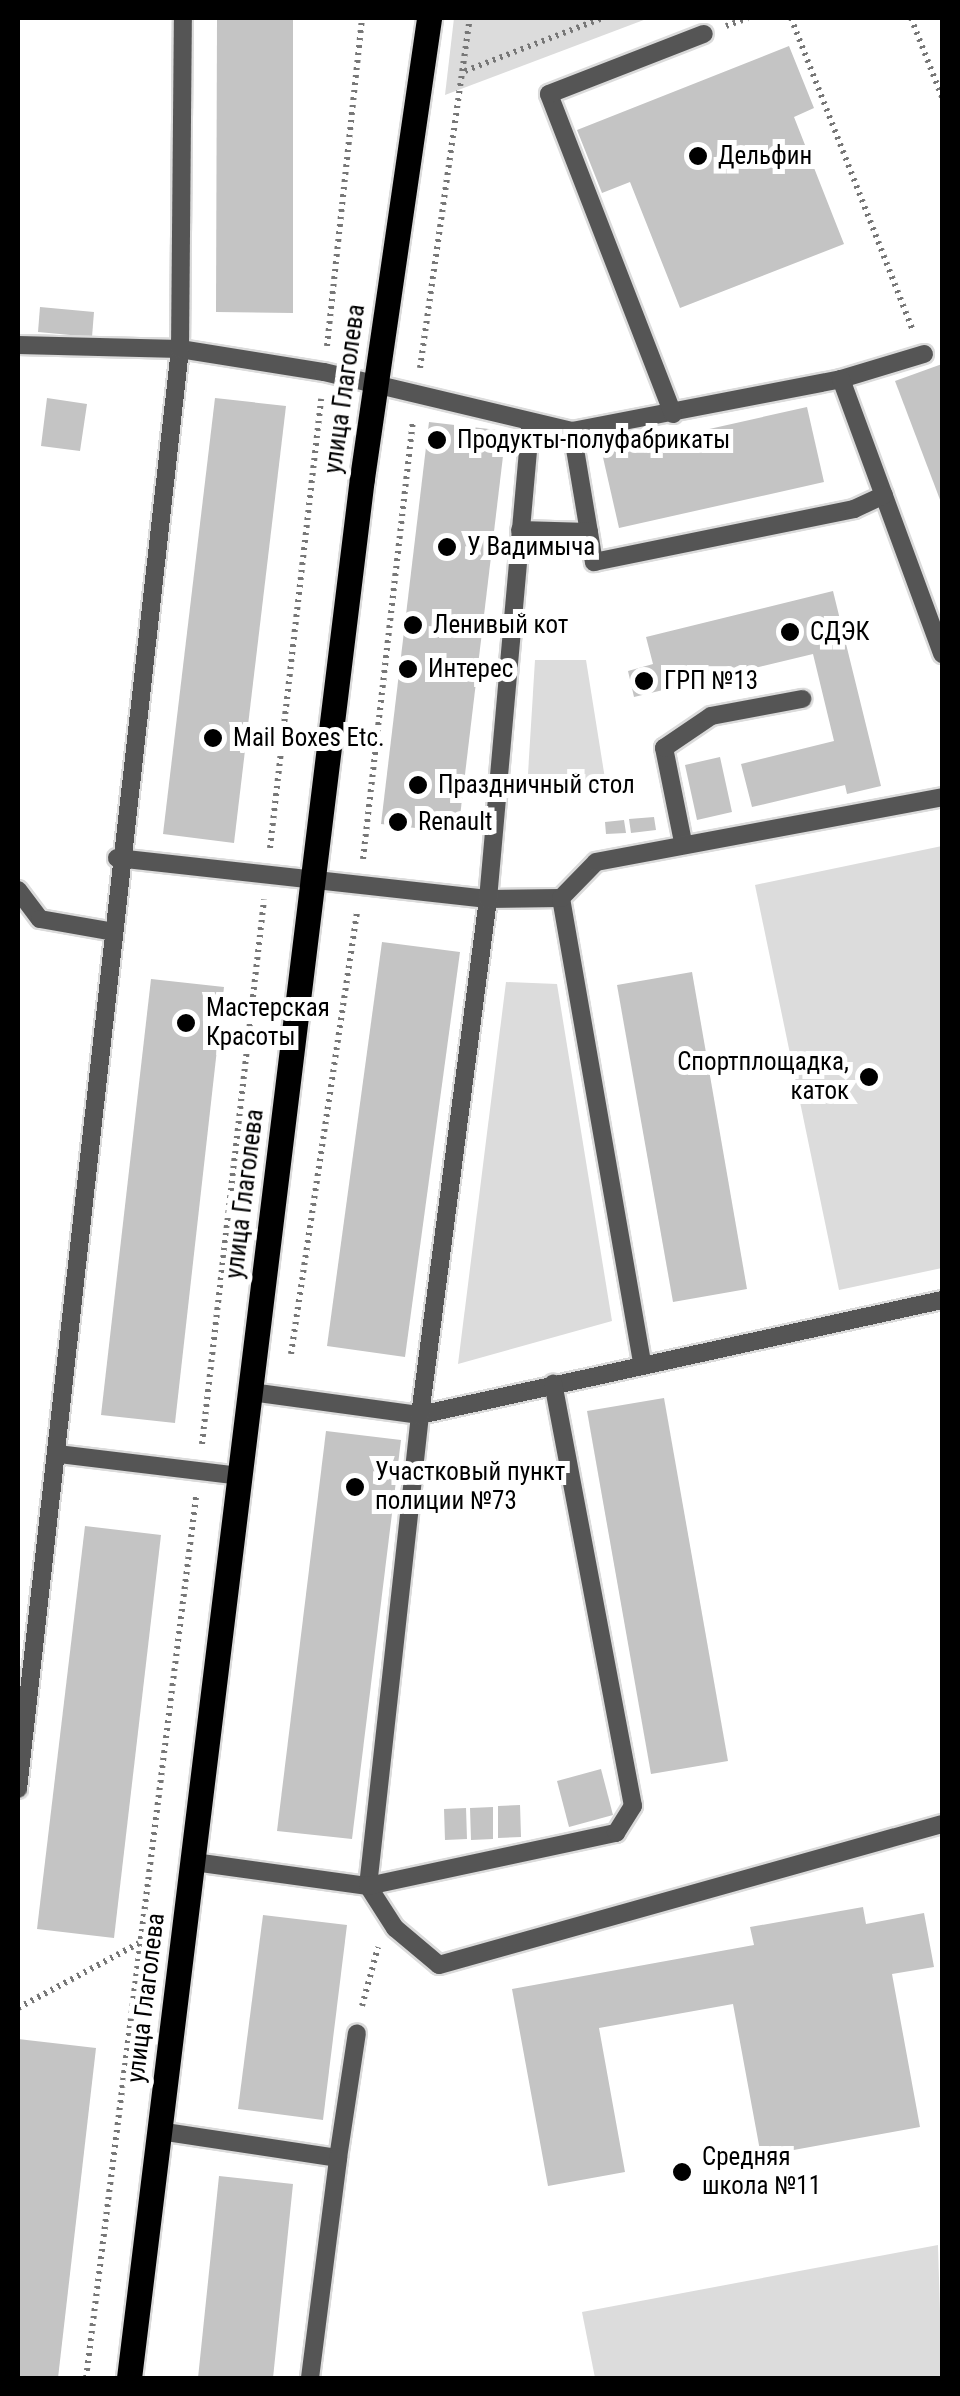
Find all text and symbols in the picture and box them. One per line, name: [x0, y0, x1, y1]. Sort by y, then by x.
place label: Дельфин: [718, 141, 812, 171]
marker: Дельфин: [687, 145, 709, 167]
street label: улица Глаголева: [318, 302, 372, 476]
place label: Продукты-полуфабрикаты: [457, 425, 730, 455]
marker: Продукты-полуфабрикаты: [426, 429, 448, 451]
place label: У Вадимыча: [467, 532, 595, 562]
marker: У Вадимыча: [436, 536, 458, 558]
place label: Ленивый кот: [433, 610, 568, 640]
marker: Ленивый кот: [402, 614, 424, 636]
place label: СДЭК: [810, 617, 869, 647]
marker: СДЭК: [779, 621, 801, 643]
place label: Интерес: [428, 654, 513, 684]
marker: Интерес: [397, 658, 419, 680]
place label: ГРП №13: [664, 666, 758, 696]
marker: ГРП №13: [633, 670, 655, 692]
place label: Mail Boxes Etc.: [233, 723, 385, 753]
marker: Mail Boxes Etc.: [202, 727, 224, 749]
place label: Праздничный стол: [438, 770, 635, 800]
marker: Праздничный стол: [407, 774, 429, 796]
place label: Renault: [418, 807, 492, 837]
marker: Renault: [387, 811, 409, 833]
place label: Мастерская Красоты: [206, 994, 330, 1053]
marker: Мастерская Красоты: [175, 1012, 197, 1034]
place label: Спортплощадка, каток: [677, 1048, 849, 1107]
marker: Спортплощадка, каток: [858, 1066, 880, 1088]
street label: улица Глаголева: [220, 1107, 270, 1281]
place label: Участковый пункт полиции №73: [375, 1458, 565, 1517]
marker: Участковый пункт полиции №73: [344, 1476, 366, 1498]
street label: улица Глаголева: [121, 1911, 171, 2085]
place label: Средняя школа №11: [702, 2143, 821, 2202]
marker: Средняя школа №11: [671, 2161, 693, 2183]

